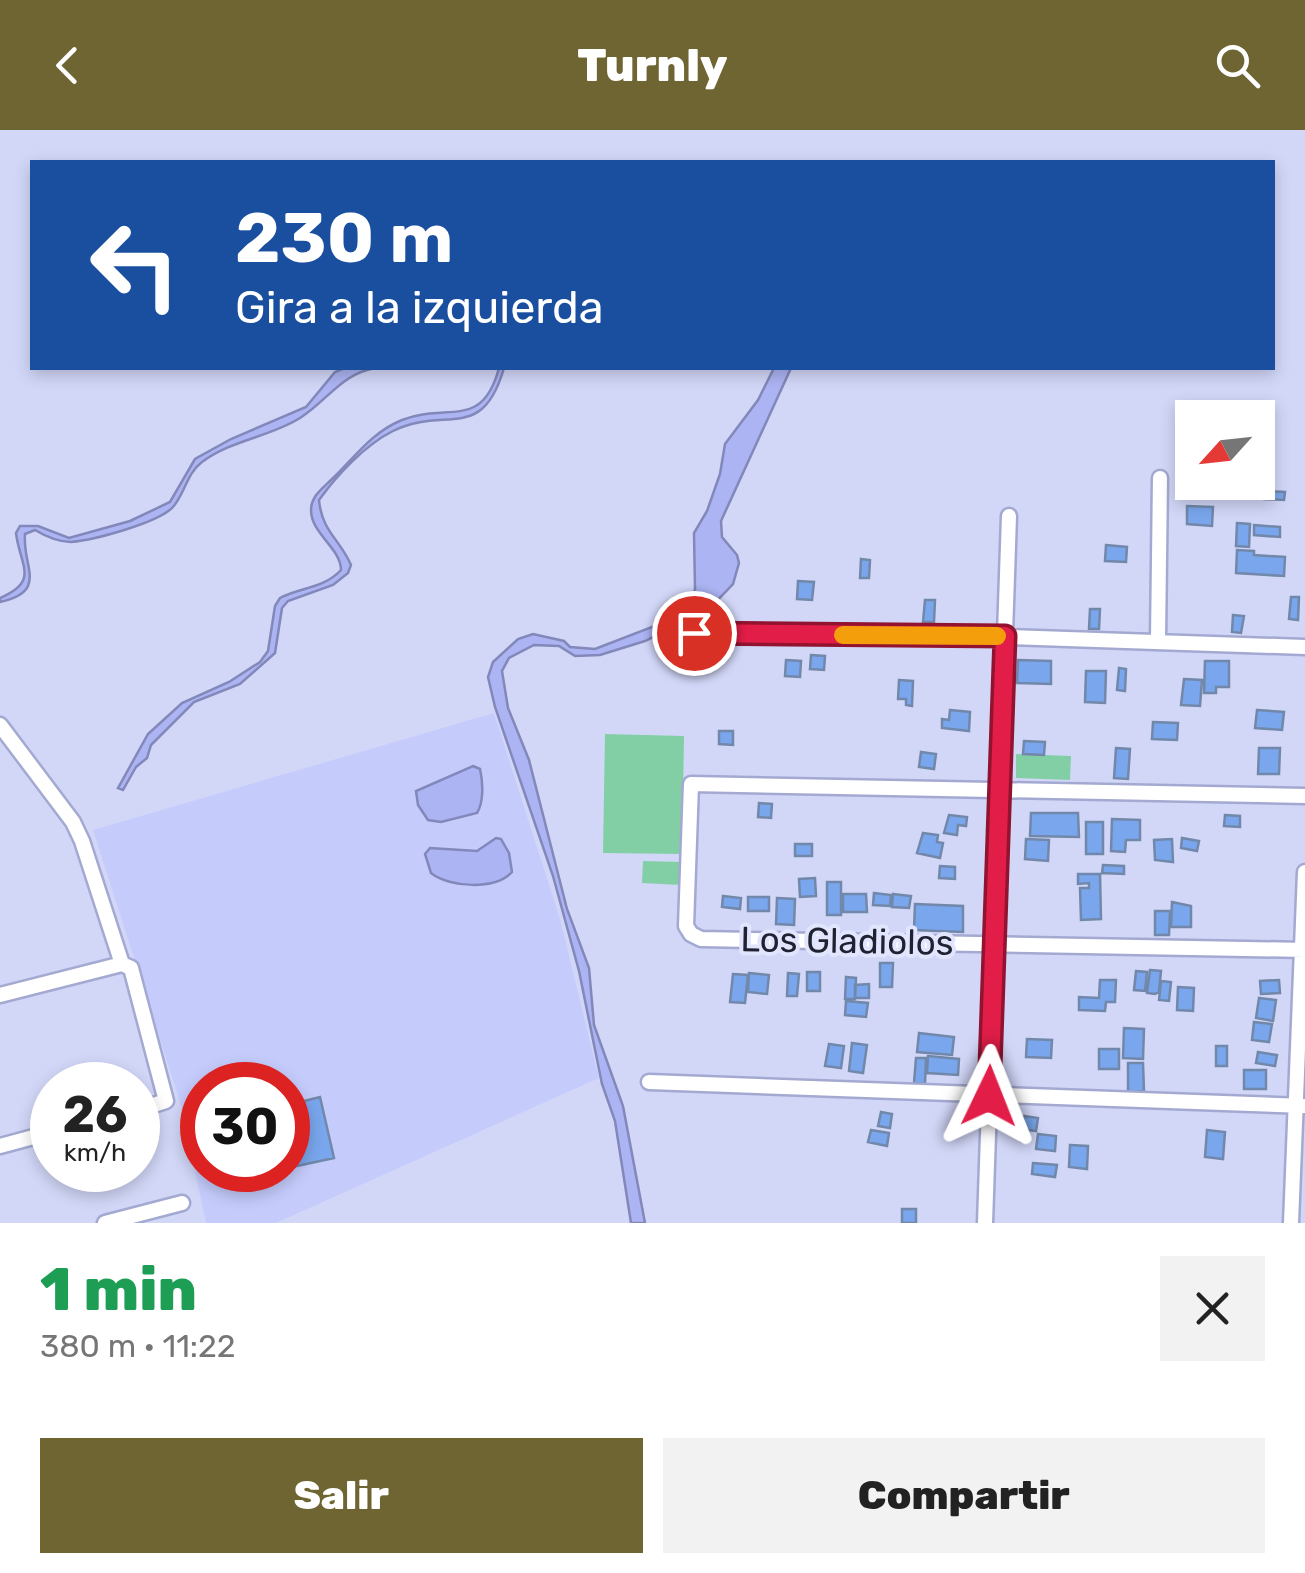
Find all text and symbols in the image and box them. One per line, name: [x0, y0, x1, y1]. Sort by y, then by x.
icon: back: [40, 38, 95, 93]
icon: search: [1210, 38, 1265, 93]
text: Turnly: [577, 39, 728, 92]
text: 230 m: [235, 197, 453, 280]
icon: left: [70, 200, 200, 330]
text: Gira a la izquierda: [235, 281, 604, 334]
north arrow: [1175, 400, 1275, 500]
map controls: [1175, 400, 1275, 500]
pin: [652, 591, 737, 676]
icon: arrive: [667, 606, 722, 661]
street label: Los Gladiolos: [740, 918, 954, 964]
position arrow: [937, 1044, 1041, 1148]
speed limit sign: 30: [180, 1062, 310, 1192]
text: 26: [62, 1085, 128, 1145]
text: km/h: [64, 1138, 126, 1167]
text: 1 min: [40, 1254, 197, 1325]
button: close: [1160, 1256, 1265, 1361]
text: 380 m · 11:22: [40, 1327, 236, 1365]
button: Salir: [40, 1438, 643, 1553]
button: Compartir: [663, 1438, 1265, 1553]

